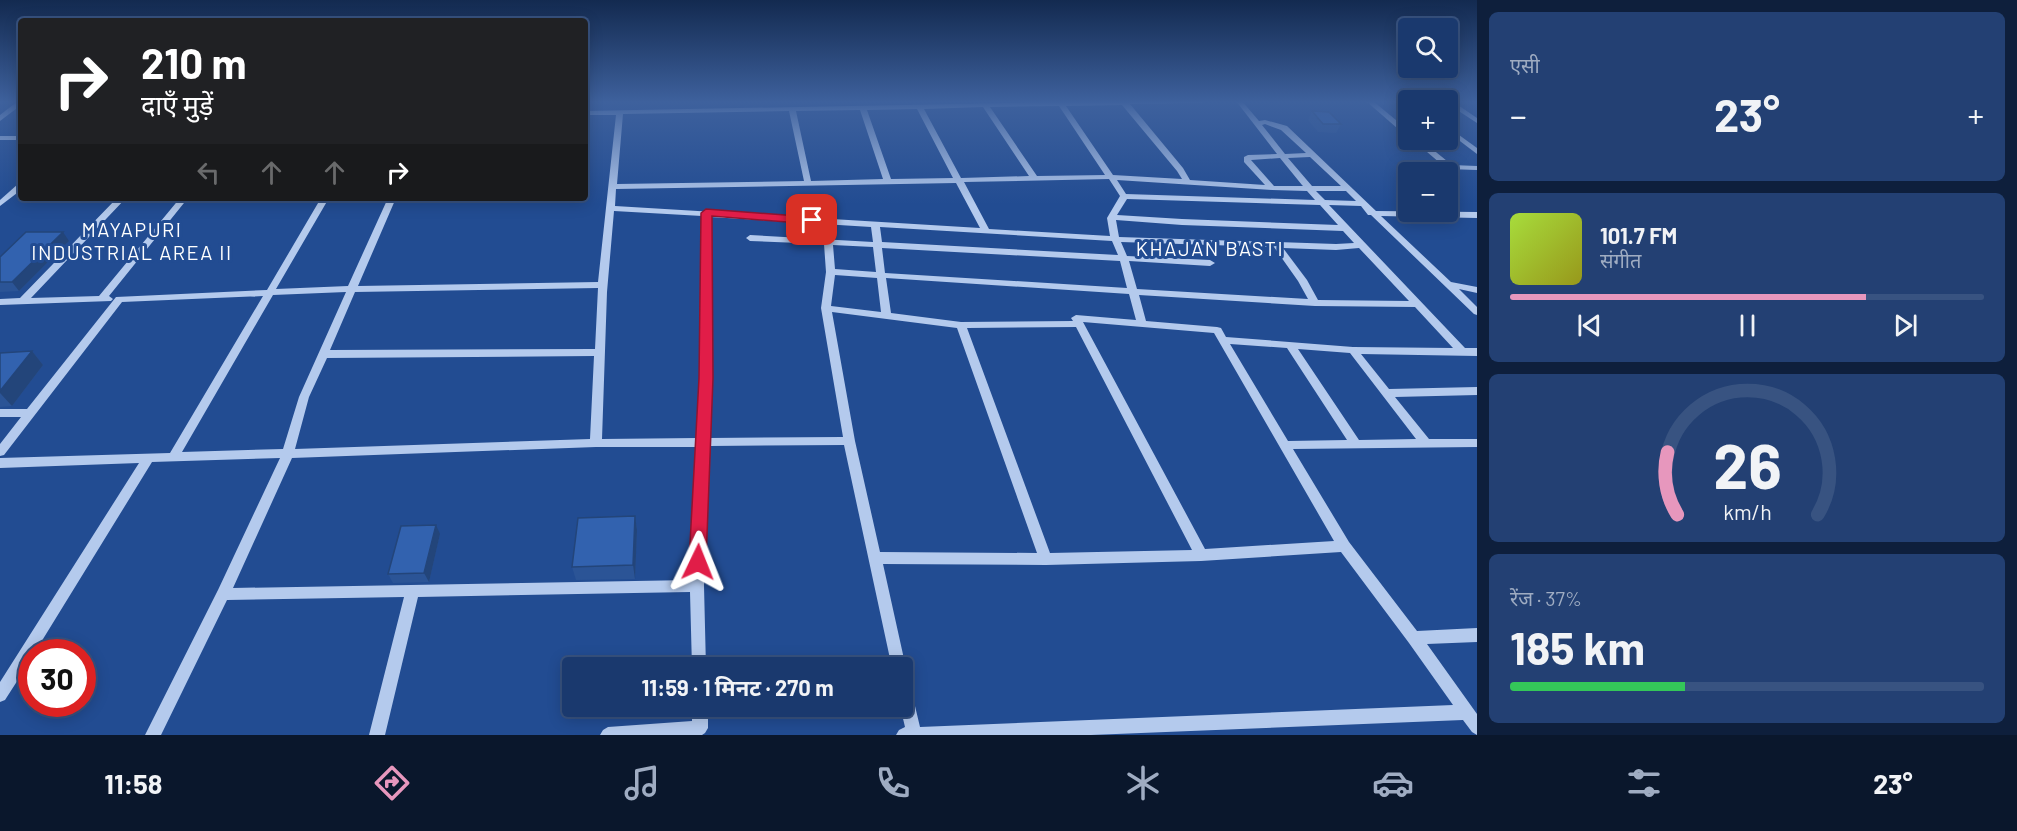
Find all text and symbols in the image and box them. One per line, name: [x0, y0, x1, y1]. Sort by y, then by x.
map controls: [1398, 18, 1458, 222]
button: search: [1398, 18, 1458, 78]
text: 210 m: [141, 37, 247, 87]
icon: right: [42, 42, 120, 120]
text: एसी: [1510, 53, 1540, 77]
text: 23°: [1714, 87, 1780, 141]
text: दाएँ मुड़ें: [141, 88, 213, 120]
button: +: [1398, 90, 1458, 150]
text: −: [1510, 95, 1527, 135]
text: +: [1967, 95, 1984, 135]
icon: left: [192, 156, 225, 189]
icon: ahead: [255, 156, 288, 189]
icon: ahead: [318, 156, 351, 189]
icon: right: [381, 156, 414, 189]
button: −: [1398, 162, 1458, 222]
pin: [786, 194, 837, 245]
icon: arrive: [795, 203, 828, 236]
district label: MAYAPURI INDUSTRIAL AREA II: [31, 217, 233, 264]
text: 101.7 FM: [1600, 222, 1677, 248]
district label: KHAJAN BASTI: [1136, 236, 1284, 260]
text: संगीत: [1600, 248, 1641, 272]
icon: previous: [1573, 309, 1606, 342]
icon: pause: [1731, 309, 1764, 342]
icon: next: [1889, 309, 1922, 342]
text: 26: [1713, 427, 1781, 501]
text: km/h: [1723, 499, 1771, 524]
position arrow: [666, 530, 730, 594]
text: रेंज · 37%: [1510, 586, 1582, 610]
text: 185 km: [1510, 620, 1645, 674]
speed limit sign: 30: [18, 639, 96, 717]
text: 11:59 · 1 मिनट · 270 m: [641, 674, 834, 700]
icon: directions: [371, 762, 413, 804]
icon: music: [621, 762, 663, 804]
icon: phone: [872, 762, 914, 804]
icon: climate: [1122, 762, 1164, 804]
icon: car: [1372, 762, 1414, 804]
icon: filters: [1623, 762, 1665, 804]
text: 11:58: [104, 767, 162, 799]
text: 23°: [1873, 767, 1913, 799]

